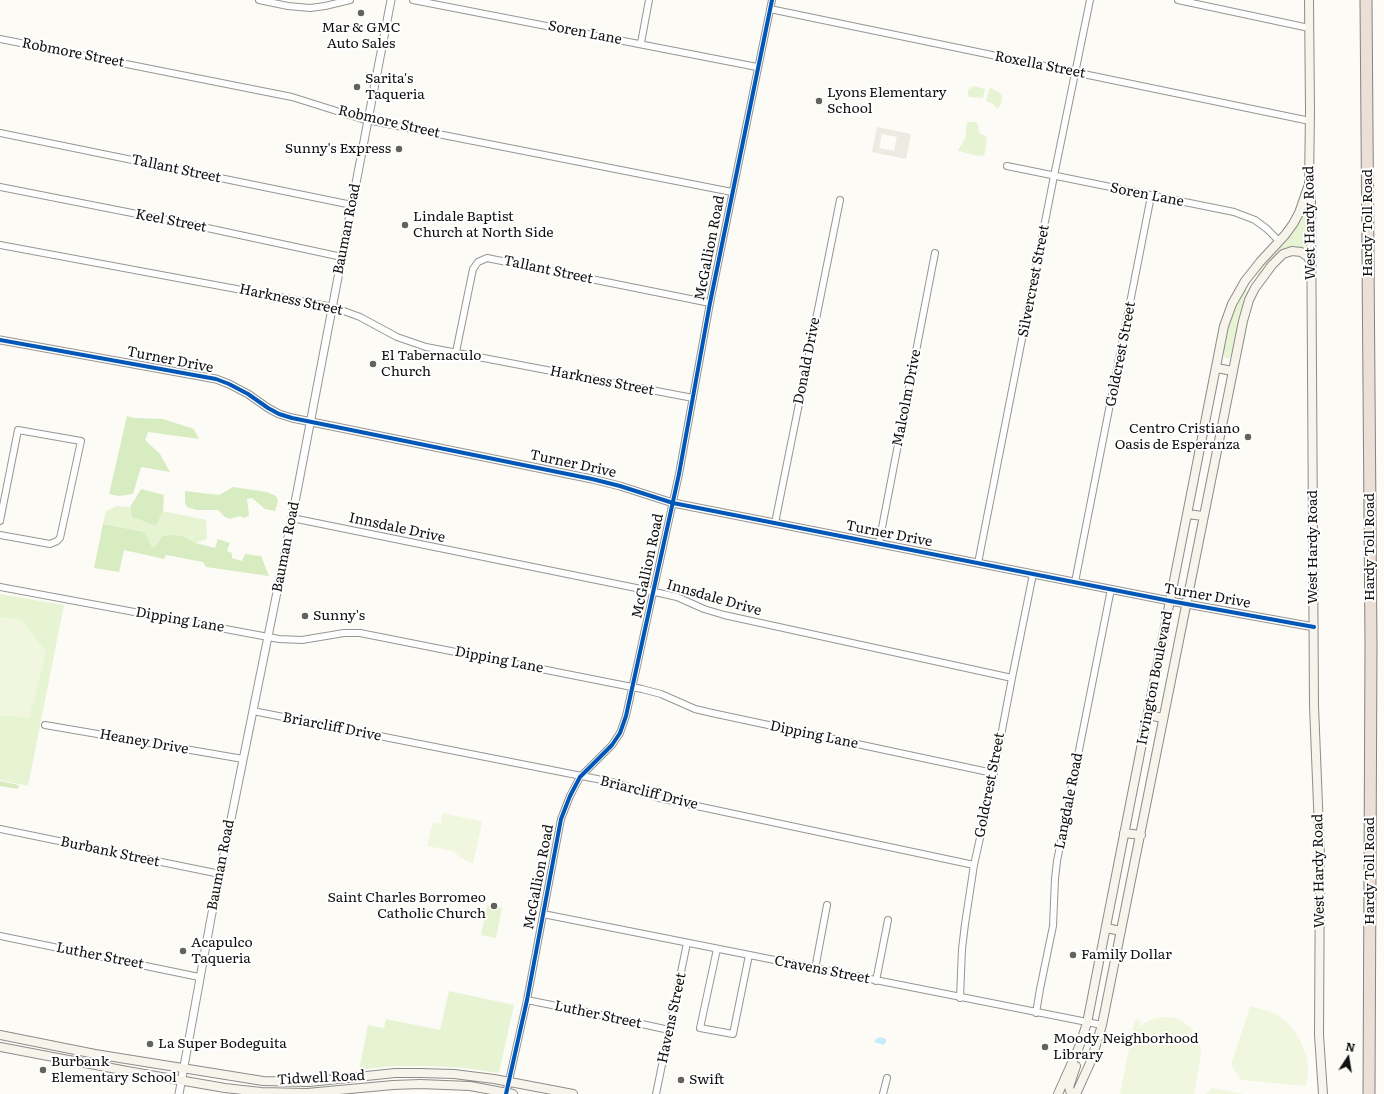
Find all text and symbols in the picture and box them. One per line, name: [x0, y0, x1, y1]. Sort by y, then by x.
marker: Mar & GMC Auto Sales: [356, 8, 366, 18]
street label: Soren Lane: [547, 18, 623, 48]
place label: Mar & GMC Auto Sales: [322, 20, 400, 52]
street label: Robmore Street: [20, 35, 126, 71]
street label: Roxella Street: [993, 48, 1087, 82]
place label: Sarita's Taqueria: [365, 71, 425, 104]
marker: Sarita's Taqueria: [352, 82, 362, 92]
place label: Lyons Elementary School: [827, 85, 947, 118]
marker: Lyons Elementary School: [814, 96, 824, 106]
street label: Robmore Street: [336, 102, 442, 142]
place label: Sunny's Express: [285, 141, 391, 157]
marker: Sunny's Express: [394, 144, 404, 154]
street label: Tallant Street: [130, 151, 222, 187]
street label: West Hardy Road: [1301, 166, 1319, 280]
street label: Hardy Toll Road: [1360, 169, 1376, 277]
street label: Soren Lane: [1109, 180, 1185, 210]
street label: Bauman Road: [330, 182, 364, 276]
street label: McGallion Road: [692, 194, 728, 302]
street label: Keel Street: [134, 206, 208, 236]
place label: Lindale Baptist Church at North Side: [413, 209, 554, 242]
marker: Lindale Baptist Church at North Side: [400, 220, 410, 230]
street label: Silvercrest Street: [1015, 223, 1053, 339]
street label: Tallant Street: [502, 252, 594, 288]
street label: Harkness Street: [238, 281, 344, 319]
street label: Goldcrest Street: [1103, 300, 1139, 408]
street label: Donald Drive: [790, 316, 824, 406]
street label: Turner Drive: [125, 343, 215, 377]
place label: El Tabernaculo Church: [381, 348, 481, 380]
street label: Malcolm Drive: [889, 348, 925, 448]
marker: El Tabernaculo Church: [368, 359, 378, 369]
street label: Harkness Street: [549, 363, 655, 399]
place label: Centro Cristiano Oasis de Esperanza: [1115, 421, 1240, 454]
marker: Centro Cristiano Oasis de Esperanza: [1243, 432, 1253, 442]
street label: Turner Drive: [528, 447, 618, 481]
street label: West Hardy Road: [1305, 490, 1321, 604]
street label: Hardy Toll Road: [1362, 493, 1378, 601]
street label: Bauman Road: [269, 500, 303, 594]
street label: Innsdale Drive: [347, 510, 447, 546]
street label: McGallion Road: [629, 512, 667, 620]
street label: Turner Drive: [844, 517, 934, 551]
street label: Innsdale Drive: [665, 576, 763, 620]
street label: Turner Drive: [1162, 580, 1252, 612]
street label: Dipping Lane: [134, 604, 226, 636]
place label: Sunny's: [313, 608, 365, 624]
street label: Irvington Boulevard: [1134, 609, 1176, 747]
marker: Sunny's: [300, 611, 310, 621]
street label: Dipping Lane: [453, 643, 545, 677]
street label: Briarcliff Drive: [281, 709, 383, 745]
street label: Dipping Lane: [768, 717, 860, 753]
street label: Heaney Drive: [98, 726, 190, 758]
street label: Goldcrest Street: [972, 731, 1008, 839]
street label: Langdale Road: [1051, 751, 1087, 851]
street label: Briarcliff Drive: [598, 773, 700, 813]
street label: West Hardy Road: [1310, 814, 1328, 928]
street label: Hardy Toll Road: [1362, 817, 1378, 925]
street label: Bauman Road: [204, 818, 238, 912]
street label: McGallion Road: [521, 823, 557, 931]
street label: Burbank Street: [59, 833, 161, 871]
place label: Saint Charles Borromeo Catholic Church: [327, 890, 486, 922]
marker: Saint Charles Borromeo Catholic Church: [489, 901, 499, 911]
place label: Acapulco Taqueria: [191, 935, 253, 968]
street label: Luther Street: [55, 939, 145, 973]
marker: Acapulco Taqueria: [178, 946, 188, 956]
place label: Family Dollar: [1081, 947, 1172, 963]
marker: Family Dollar: [1068, 950, 1078, 960]
street label: Cravens Street: [773, 953, 871, 987]
street label: Havens Street: [654, 971, 690, 1065]
street label: Luther Street: [553, 998, 643, 1032]
place label: Moody Neighborhood Library: [1053, 1031, 1199, 1064]
place label: La Super Bodeguita: [158, 1036, 287, 1052]
text: N: [1344, 1037, 1357, 1055]
north arrow: [1328, 1038, 1368, 1078]
marker: La Super Bodeguita: [145, 1039, 155, 1049]
marker: Moody Neighborhood Library: [1040, 1042, 1050, 1052]
place label: Burbank Elementary School: [51, 1054, 177, 1086]
marker: Burbank Elementary School: [38, 1065, 48, 1075]
street label: Tidwell Road: [276, 1067, 366, 1089]
place label: Swift: [689, 1072, 724, 1088]
marker: Swift: [676, 1075, 686, 1085]

